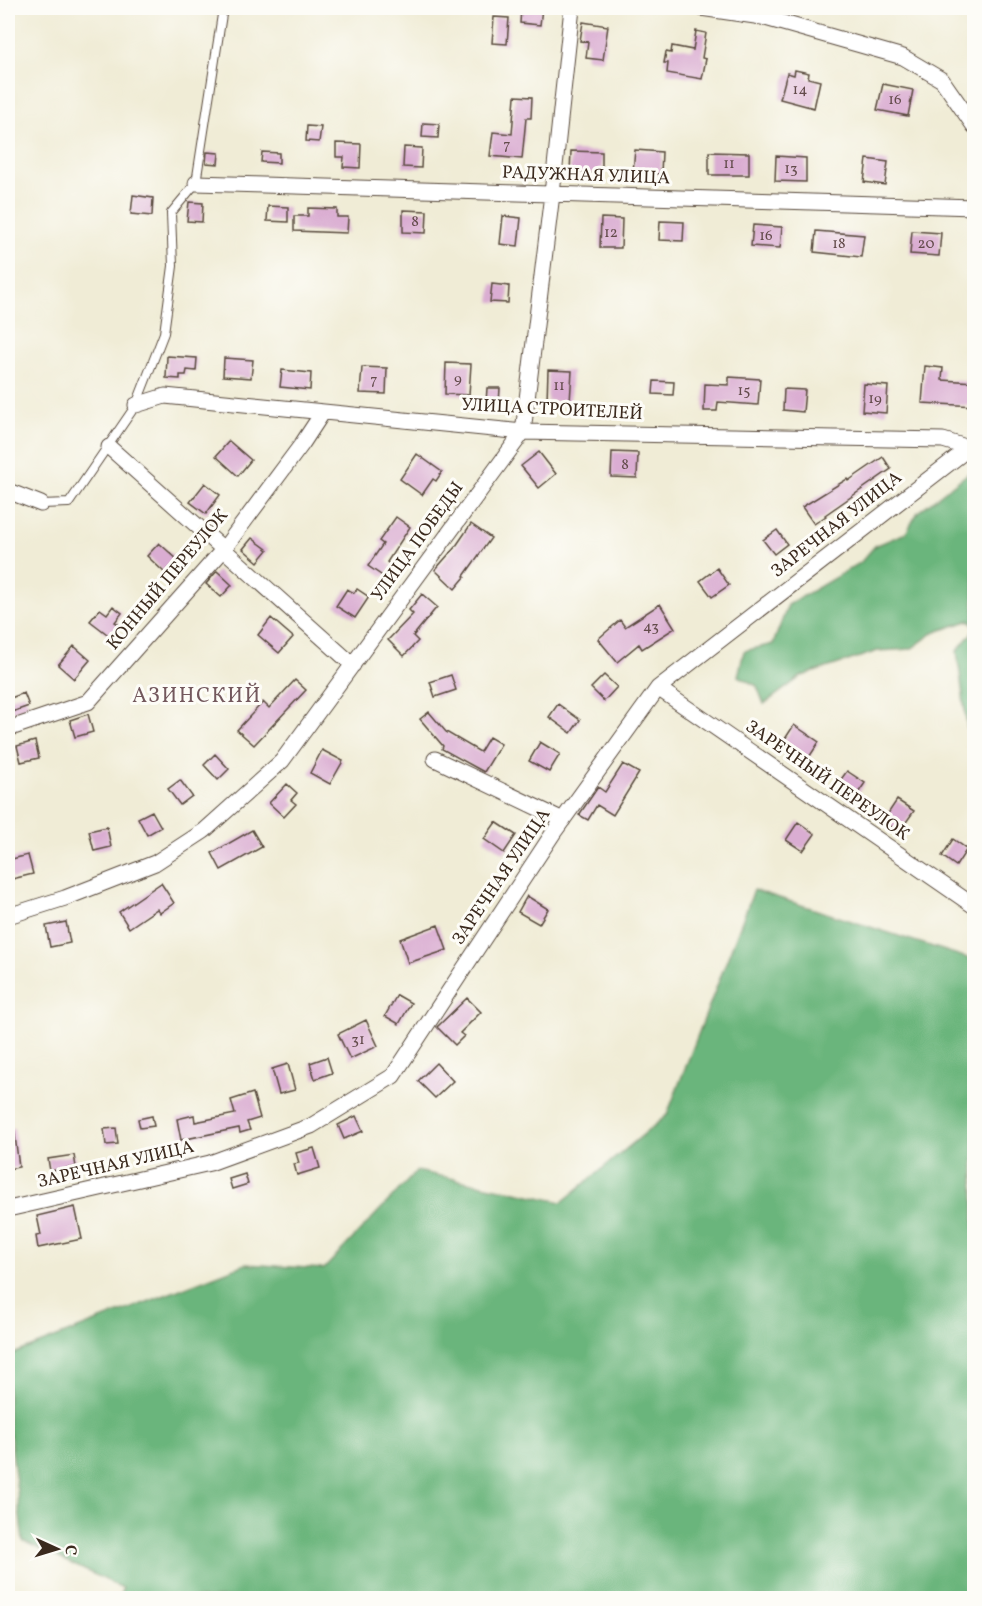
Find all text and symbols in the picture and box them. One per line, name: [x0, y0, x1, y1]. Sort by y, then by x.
house number: 14: [793, 80, 807, 101]
house number: 16: [888, 90, 902, 111]
house number: 7: [503, 135, 511, 156]
house number: 11: [723, 154, 735, 175]
house number: 13: [784, 159, 798, 180]
street label: РАДУЖНАЯ УЛИЦА: [502, 161, 671, 191]
house number: 8: [411, 212, 419, 233]
house number: 12: [604, 223, 618, 244]
house number: 16: [759, 226, 773, 247]
house number: 18: [832, 234, 846, 255]
house number: 20: [918, 234, 934, 255]
house number: 9: [454, 369, 462, 390]
house number: 7: [370, 370, 378, 391]
house number: 11: [553, 376, 565, 397]
house number: 15: [737, 381, 751, 402]
house number: 19: [868, 389, 882, 410]
street label: УЛИЦА СТРОИТЕЛЕЙ: [461, 393, 643, 427]
house number: 8: [621, 455, 629, 476]
street label: ЗАРЕЧНАЯ УЛИЦА: [766, 466, 908, 584]
street label: УЛИЦА ПОБЕДЫ: [366, 477, 470, 607]
street label: КОННЫЙ ПЕРЕУЛОК: [102, 504, 234, 656]
house number: 43: [643, 617, 659, 638]
district label: АЗИНСКИЙ: [132, 682, 262, 711]
street label: ЗАРЕЧНЫЙ ПЕРЕУЛОК: [740, 715, 914, 847]
street label: ЗАРЕЧНАЯ УЛИЦА: [447, 803, 557, 950]
house number: 31: [351, 1030, 365, 1051]
street label: ЗАРЕЧНАЯ УЛИЦА: [35, 1135, 197, 1195]
north arrow: [27, 1519, 87, 1579]
text: С: [59, 1544, 81, 1556]

